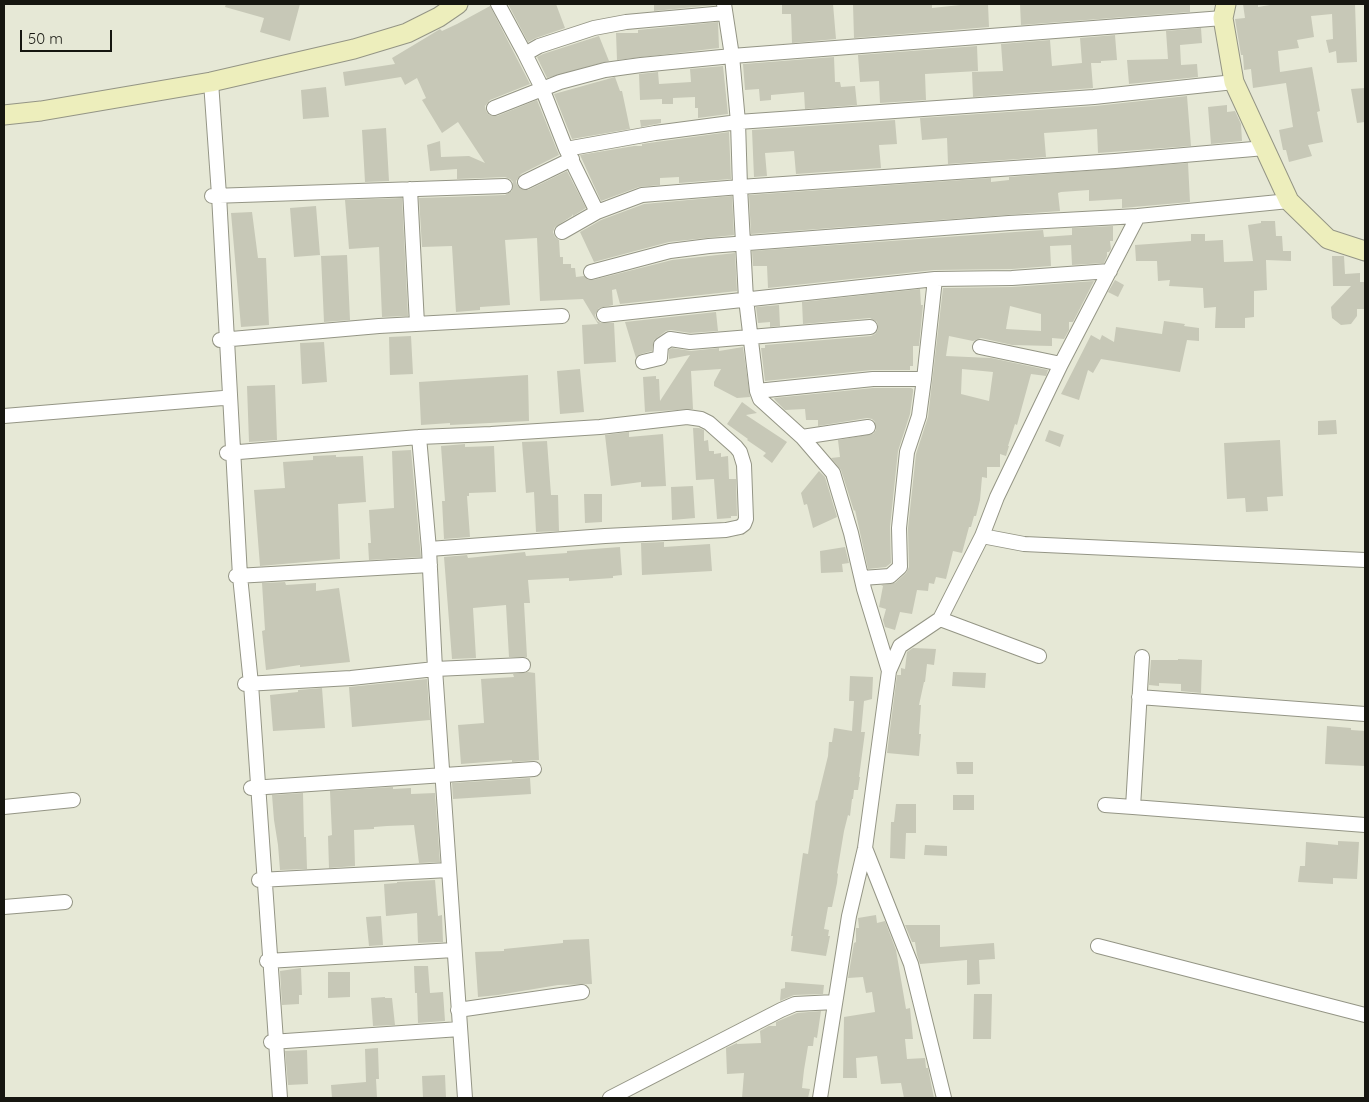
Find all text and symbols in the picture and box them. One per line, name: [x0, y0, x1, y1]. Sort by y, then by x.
scale bar: [22, 20, 115, 52]
text: 50 m: [28, 29, 63, 48]

